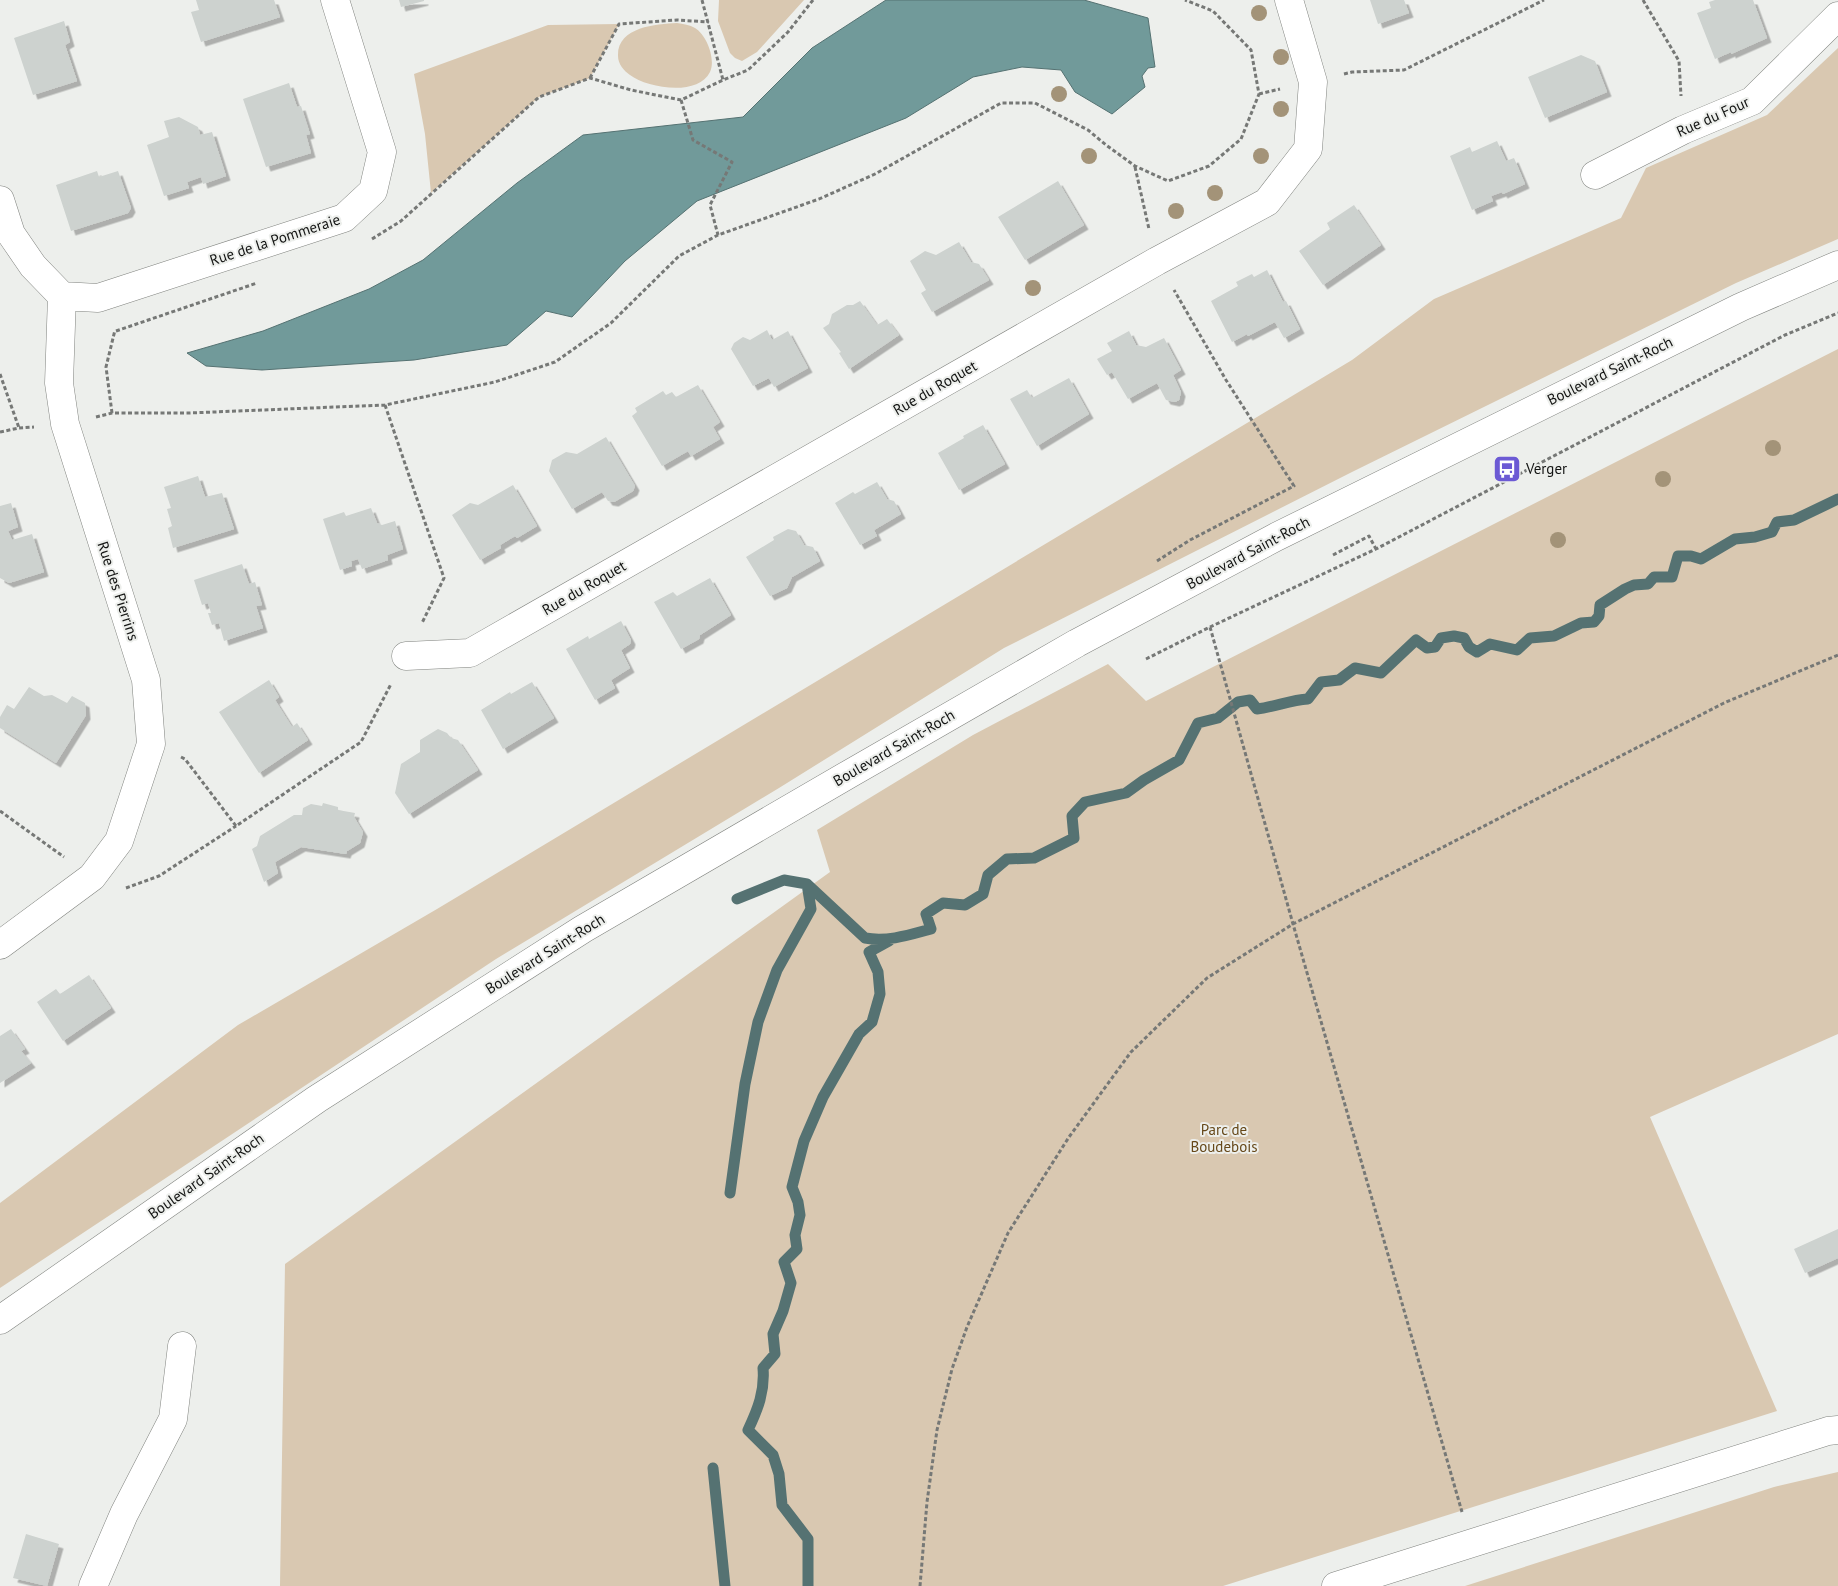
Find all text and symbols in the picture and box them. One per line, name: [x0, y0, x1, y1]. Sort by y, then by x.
street label: Rue du Four: [1673, 92, 1752, 141]
street label: Rue de la Pommeraie: [207, 209, 342, 270]
street label: Boulevard Saint-Roch: [1544, 332, 1676, 409]
street label: Rue du Roquet: [889, 356, 980, 419]
bus stop icon: Verger: [1492, 454, 1522, 484]
place label: Verger: [1525, 459, 1567, 478]
street label: Boulevard Saint-Roch: [1183, 512, 1313, 593]
street label: Rue des Pierrins: [93, 539, 143, 643]
street label: Rue du Roquet: [538, 556, 629, 619]
street label: Boulevard Saint-Roch: [830, 705, 958, 790]
street label: Boulevard Saint-Roch: [481, 909, 608, 998]
park label: Parc de Boudebois: [1190, 1120, 1258, 1156]
street label: Boulevard Saint-Roch: [144, 1128, 267, 1223]

